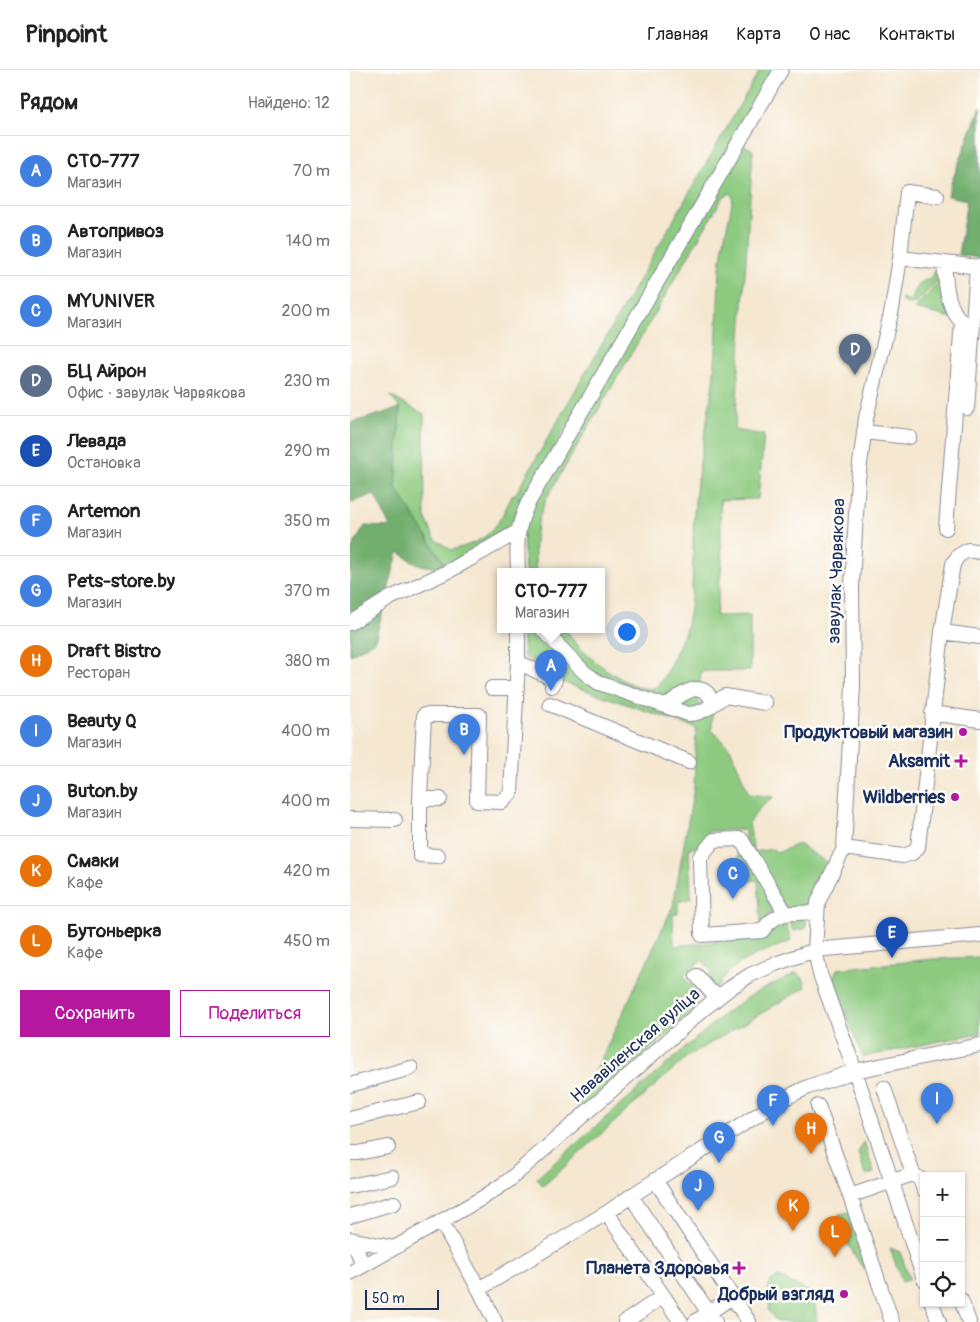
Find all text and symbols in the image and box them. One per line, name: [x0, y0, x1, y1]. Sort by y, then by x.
text: Pinpoint: [25, 20, 107, 49]
text: Главная: [647, 23, 708, 46]
text: Карта: [736, 23, 781, 46]
text: О нас: [809, 23, 851, 46]
text: Контакты: [879, 23, 955, 46]
text: Рядом: [20, 89, 78, 116]
text: Найдено: 12: [248, 93, 330, 113]
text: СТО-777: [67, 149, 140, 173]
text: A: [31, 161, 41, 181]
text: 70 m: [293, 161, 330, 181]
text: Магазин: [67, 173, 122, 193]
text: Автопривоз: [67, 219, 164, 243]
text: B: [31, 231, 41, 251]
text: 140 m: [286, 231, 330, 251]
text: Магазин: [67, 243, 122, 263]
text: MYUNIVER: [67, 289, 155, 313]
text: C: [31, 301, 41, 321]
text: 200 m: [282, 301, 330, 321]
text: Магазин: [67, 313, 122, 333]
pin: D: [839, 334, 871, 375]
text: БЦ Айрон: [67, 359, 146, 383]
text: D: [31, 371, 41, 391]
text: 230 m: [284, 371, 330, 391]
text: Офис · завулак Чарвякова: [67, 383, 245, 403]
text: Левада: [67, 429, 126, 453]
text: E: [32, 441, 40, 461]
text: 290 m: [284, 441, 330, 461]
text: Остановка: [67, 453, 141, 473]
street label: завулак Чарвякова: [822, 498, 851, 644]
text: Artemon: [67, 499, 141, 523]
text: F: [31, 511, 41, 531]
text: 350 m: [284, 511, 330, 531]
text: Магазин: [67, 523, 122, 543]
popup: [497, 568, 605, 633]
text: Pets-store.by: [67, 569, 175, 593]
text: СТО-777: [515, 579, 587, 603]
text: G: [31, 581, 41, 601]
text: 370 m: [284, 581, 330, 601]
text: Магазин: [67, 593, 122, 613]
text: Магазин: [515, 603, 569, 623]
your location: [614, 619, 640, 645]
text: Draft Bistro: [67, 639, 161, 663]
pin: A: [535, 650, 567, 691]
text: H: [31, 651, 41, 671]
text: 380 m: [284, 651, 330, 671]
text: Ресторан: [67, 663, 130, 683]
text: Beauty Q: [67, 709, 137, 733]
pin: B: [448, 714, 480, 755]
text: I: [34, 721, 38, 741]
text: 400 m: [281, 721, 330, 741]
place label: Продуктовый магазин: [784, 721, 953, 744]
marker: Продуктовый магазин: [957, 726, 969, 738]
text: Магазин: [67, 733, 122, 753]
place label: Aksamit: [888, 750, 951, 773]
marker: Aksamit: [954, 754, 968, 768]
text: Buton.by: [67, 779, 137, 803]
place label: Wildberries: [863, 786, 946, 809]
text: J: [32, 791, 40, 811]
text: 400 m: [281, 791, 330, 811]
marker: Wildberries: [949, 791, 961, 803]
text: Магазин: [67, 803, 122, 823]
text: Смаки: [67, 849, 118, 873]
pin: C: [717, 858, 749, 899]
text: K: [31, 861, 41, 881]
text: 420 m: [283, 861, 330, 881]
text: Кафе: [67, 873, 103, 893]
pin: E: [876, 917, 908, 958]
text: Бутоньерка: [67, 919, 161, 943]
text: L: [31, 931, 41, 951]
text: 450 m: [283, 931, 330, 951]
text: Кафе: [67, 943, 103, 963]
street label: Нававіленская вуліца: [566, 983, 705, 1108]
button: Сохранить: [20, 990, 170, 1037]
button: Поделиться: [180, 990, 330, 1037]
pin: I: [921, 1083, 953, 1124]
pin: F: [757, 1085, 789, 1126]
pin: H: [795, 1113, 827, 1154]
pin: G: [703, 1122, 735, 1163]
pin: J: [682, 1170, 714, 1211]
map controls: [920, 1172, 965, 1307]
button: +: [920, 1172, 965, 1217]
pin: K: [777, 1190, 809, 1231]
pin: L: [819, 1216, 851, 1257]
button: −: [920, 1217, 965, 1262]
place label: Планета Здоровья: [586, 1257, 729, 1280]
marker: Планета Здоровья: [733, 1262, 745, 1274]
button: locate: [920, 1262, 965, 1307]
place label: Добрый взгляд: [717, 1283, 834, 1306]
scale bar: [365, 1287, 439, 1310]
marker: Добрый взгляд: [838, 1288, 850, 1300]
text: 50 m: [372, 1290, 405, 1307]

